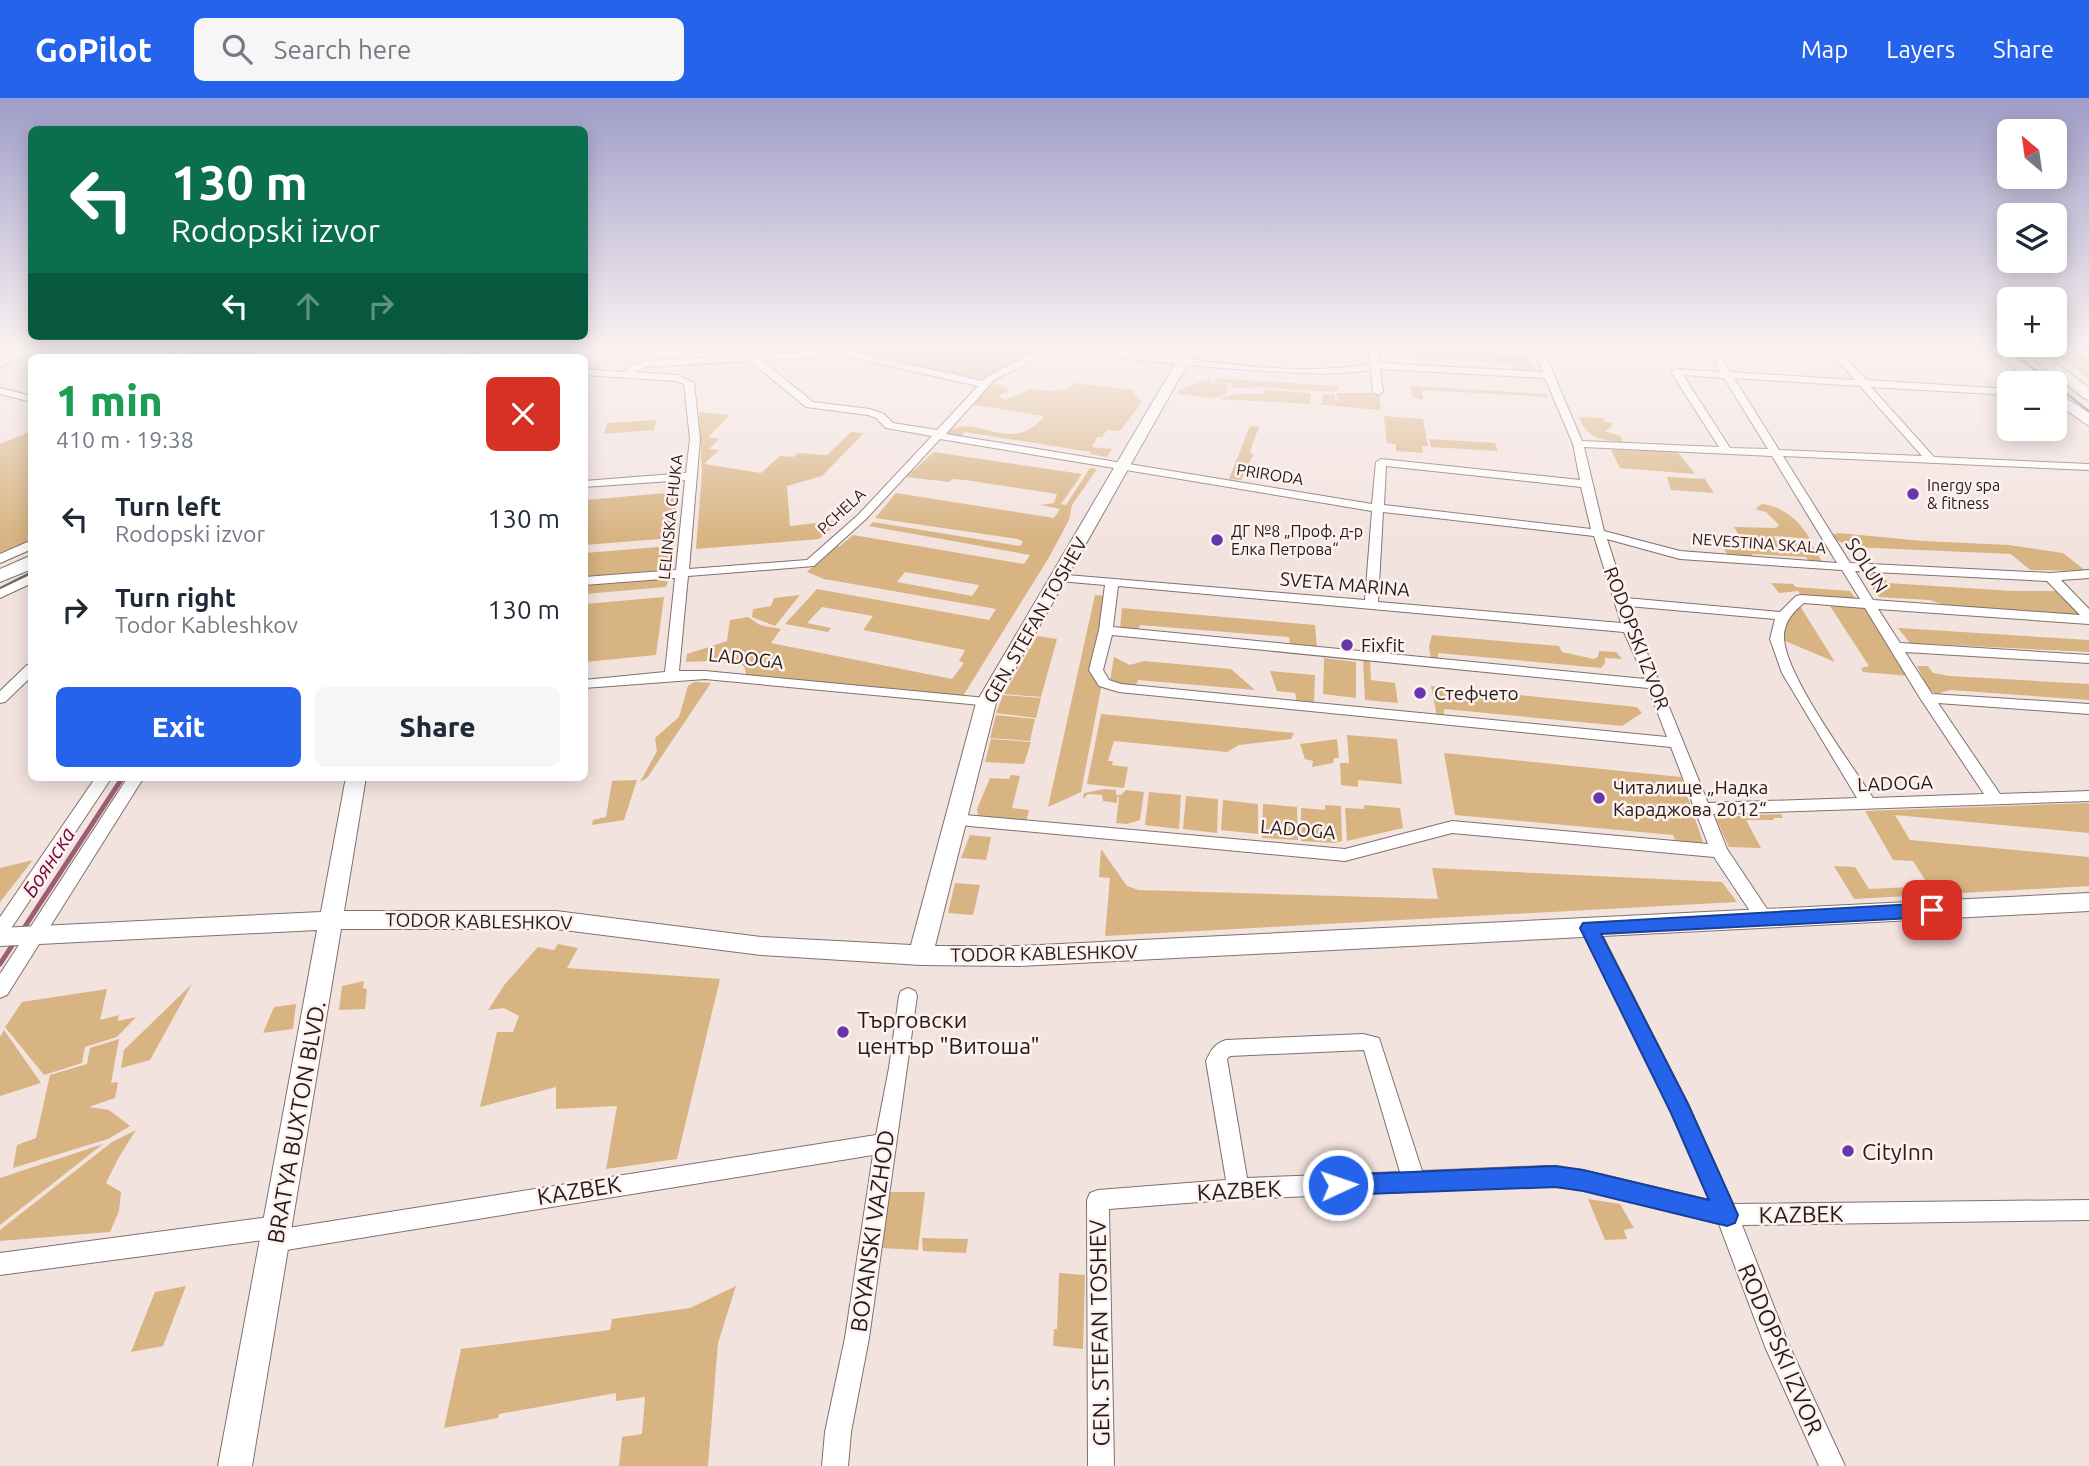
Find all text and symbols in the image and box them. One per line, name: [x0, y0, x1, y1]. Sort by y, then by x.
search box: [194, 18, 684, 81]
icon: search: [218, 30, 256, 68]
text: GoPilot: [35, 31, 152, 68]
text: Search here: [274, 35, 411, 64]
text: Map: [1801, 36, 1848, 63]
text: Layers: [1886, 36, 1955, 63]
text: Share: [1993, 36, 2054, 63]
north arrow: [1997, 119, 2067, 189]
map controls: [1997, 119, 2067, 441]
icon: left: [56, 154, 147, 245]
text: 130 m: [171, 154, 308, 209]
button: layers: [1997, 203, 2067, 273]
text: Rodopski izvor: [171, 212, 380, 248]
icon: left: [216, 287, 254, 325]
icon: ahead: [289, 287, 327, 325]
icon: right: [362, 287, 400, 325]
button: +: [1997, 287, 2067, 357]
button: −: [1997, 371, 2067, 441]
text: 1 min: [56, 377, 163, 424]
button: close: [486, 377, 560, 451]
text: 410 m · 19:38: [56, 427, 194, 452]
street label: LELINSKA CHUKA: [654, 453, 686, 581]
street label: PRIRODA: [1235, 460, 1305, 488]
place label: Inergy spa & fitness: [1927, 476, 2000, 512]
street label: PCHELA: [813, 484, 869, 538]
marker: Inergy spa & fitness: [1905, 486, 1921, 502]
text: Turn left: [115, 492, 221, 521]
icon: left: [56, 500, 94, 538]
text: 130 m: [488, 504, 560, 533]
text: Rodopski izvor: [115, 521, 265, 546]
place label: ДГ №8 „Проф. д-р Елка Петрова“: [1231, 522, 1363, 558]
street label: NEVESTINA SKALA: [1691, 529, 1827, 557]
marker: ДГ №8 „Проф. д-р Елка Петрова“: [1209, 532, 1225, 548]
street label: GEN. STEFAN TOSHEV: [979, 533, 1091, 707]
street label: SOLUN: [1841, 534, 1893, 596]
street label: RODOPSKI IZVOR: [1600, 564, 1674, 713]
street label: SVETA MARINA: [1279, 567, 1412, 601]
text: Turn right: [115, 583, 236, 612]
icon: right: [56, 591, 94, 629]
text: 130 m: [488, 595, 560, 624]
text: Todor Kableshkov: [115, 612, 298, 637]
place label: Fixfit: [1361, 634, 1405, 656]
marker: Fixfit: [1339, 637, 1355, 653]
street label: LADOGA: [707, 643, 785, 673]
place label: Стефчето: [1434, 682, 1519, 704]
marker: Стефчето: [1412, 685, 1428, 701]
button: Exit: [56, 687, 301, 767]
button: Share: [315, 687, 560, 767]
street label: LADOGA: [1857, 771, 1934, 795]
place label: Читалище „Надка Караджова 2012“: [1613, 776, 1768, 820]
marker: Читалище „Надка Караджова 2012“: [1591, 790, 1607, 806]
street label: LADOGA: [1259, 815, 1337, 843]
water label: Боянска: [17, 823, 79, 901]
pin: [1902, 880, 1962, 940]
icon: arrive: [1913, 891, 1951, 929]
street label: TODOR KABLESHKOV: [385, 908, 573, 934]
street label: TODOR KABLESHKOV: [950, 940, 1138, 966]
street label: BRATYA BUXTON BLVD.: [262, 999, 330, 1245]
place label: Търговски център "Витоша": [857, 1007, 1040, 1058]
marker: Търговски център "Витоша": [835, 1024, 851, 1040]
street label: BOYANSKI VAZHOD: [845, 1128, 899, 1334]
place label: CityInn: [1862, 1139, 1934, 1164]
marker: CityInn: [1840, 1143, 1856, 1159]
position arrow: [1301, 1148, 1375, 1222]
street label: KAZBEK: [535, 1171, 623, 1209]
street label: KAZBEK: [1196, 1175, 1282, 1205]
street label: KAZBEK: [1758, 1201, 1844, 1227]
street label: GEN. STEFAN TOSHEV: [1085, 1219, 1113, 1447]
street label: RODOPSKI IZVOR: [1734, 1260, 1828, 1438]

